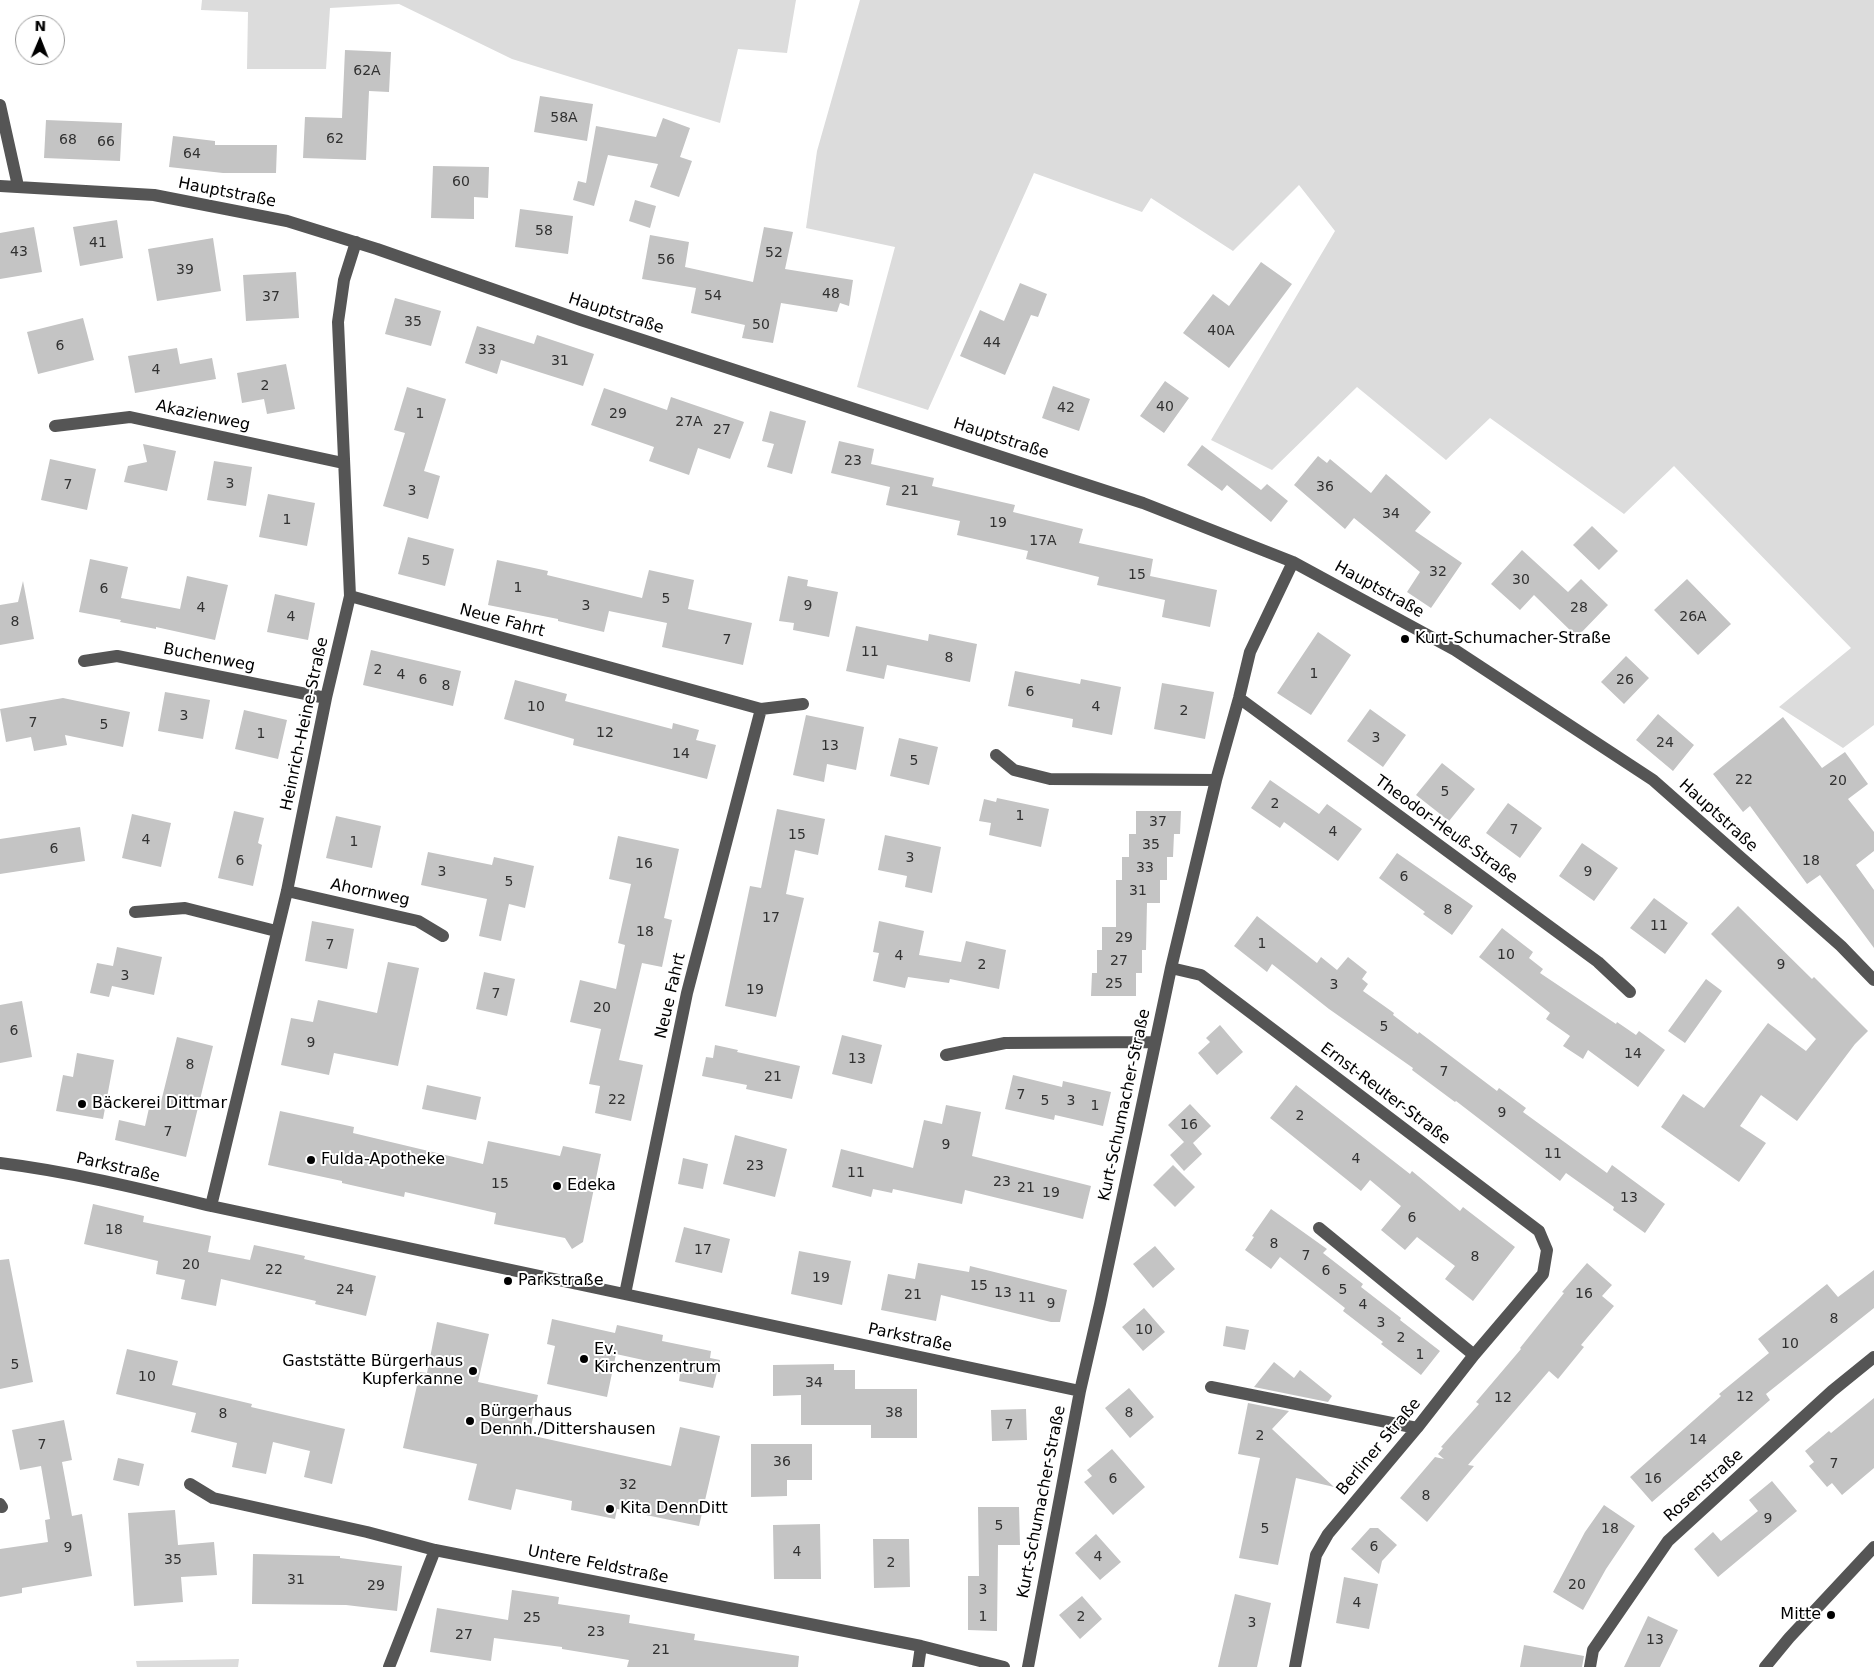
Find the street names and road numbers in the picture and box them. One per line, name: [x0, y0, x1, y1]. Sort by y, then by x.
street label: Hauptstraße: [176, 174, 278, 212]
street label: Hauptstraße: [566, 290, 666, 338]
street label: Akazienweg: [154, 397, 252, 435]
street label: Hauptstraße: [951, 415, 1051, 463]
street label: Hauptstraße: [1331, 558, 1427, 622]
street label: Neue Fahrt: [457, 600, 547, 642]
street label: Heinrich-Heine-Straße: [277, 635, 333, 813]
street label: Buchenweg: [161, 640, 257, 676]
street label: Theodor-Heuß-Straße: [1371, 772, 1521, 888]
street label: Hauptstraße: [1675, 776, 1761, 856]
street label: Ahornweg: [329, 875, 411, 911]
street label: Neue Fahrt: [652, 951, 690, 1041]
street label: Kurt-Schumacher-Straße: [1095, 1007, 1155, 1203]
street label: Ernst-Reuter-Straße: [1316, 1039, 1454, 1149]
street label: Parkstraße: [74, 1149, 162, 1187]
street label: Parkstraße: [866, 1320, 954, 1356]
street label: Berliner Straße: [1333, 1395, 1425, 1499]
street label: Kurt-Schumacher-Straße: [1014, 1404, 1070, 1600]
street label: Rosenstraße: [1661, 1446, 1747, 1526]
street label: Untere Feldstraße: [526, 1542, 670, 1588]

